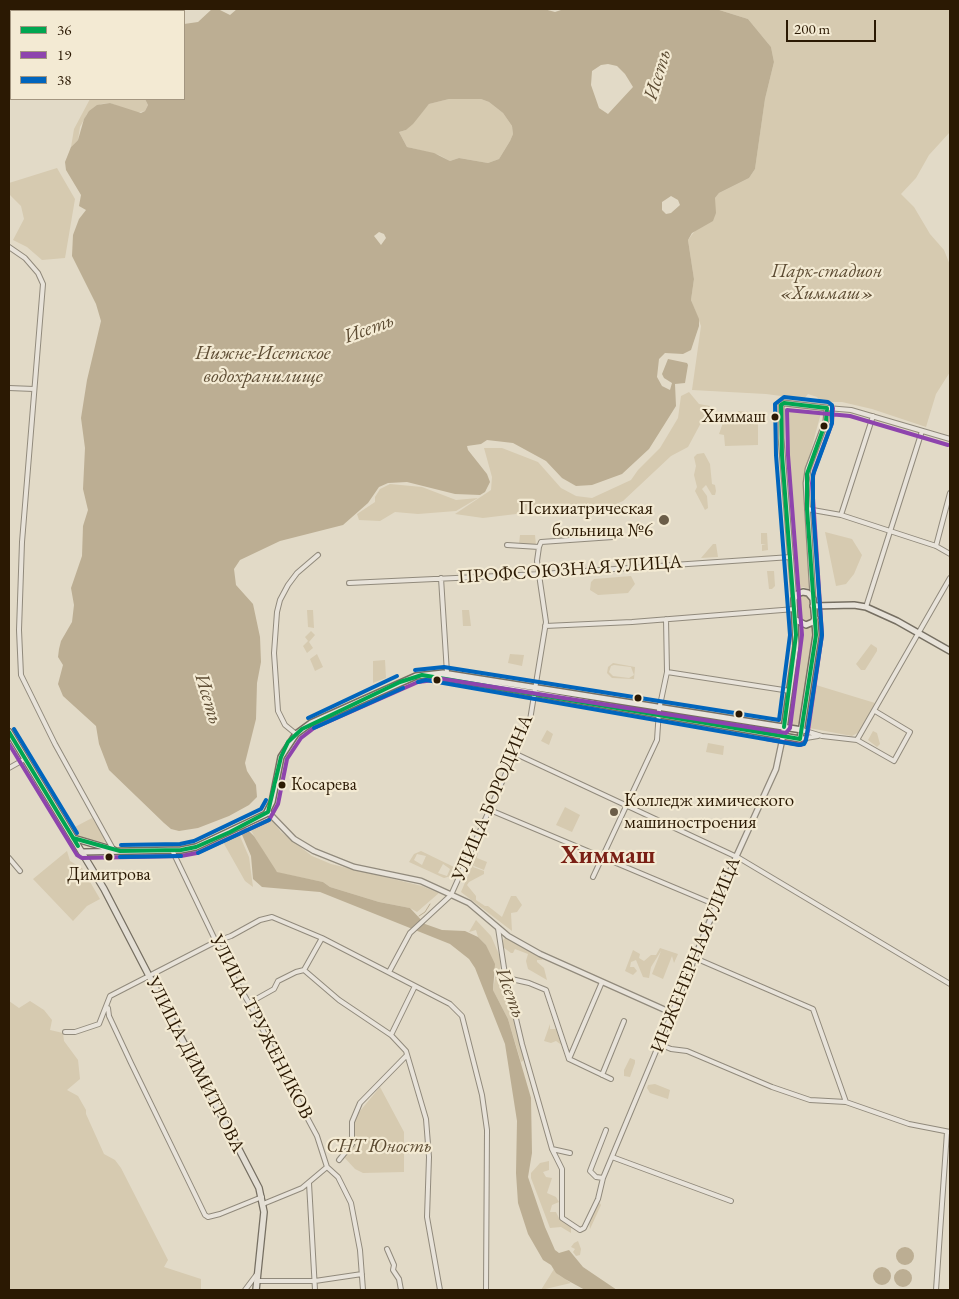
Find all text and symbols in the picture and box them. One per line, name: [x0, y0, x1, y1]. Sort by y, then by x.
legend: [10, 10, 185, 100]
scale bar: [789, 10, 879, 42]
text: 200 m: [794, 19, 830, 38]
text: 36: [57, 20, 71, 39]
text: 19: [57, 45, 71, 64]
water label: Исеть: [639, 47, 677, 103]
text: 38: [57, 70, 71, 89]
park label: Парк-стадион «Химмаш»: [771, 261, 883, 305]
water label: Исеть: [341, 309, 397, 349]
water label: Нижне-Исетское водохранилище: [195, 342, 331, 389]
place label: Химмаш: [702, 406, 766, 428]
marker: Химмаш: [770, 412, 780, 422]
unlabelled marker: [819, 421, 829, 431]
place label: Психиатрическая больница №6: [518, 498, 653, 542]
marker: Психиатрическая больница №6: [657, 513, 671, 527]
street label: ПРОФСОЮЗНАЯ УЛИЦА: [457, 551, 683, 589]
water label: Исеть: [189, 671, 227, 727]
unlabelled marker: [432, 675, 442, 685]
unlabelled marker: [633, 693, 643, 703]
unlabelled marker: [734, 709, 744, 719]
street label: УЛИЦА БОРОДИНА: [448, 711, 538, 885]
place label: Косарева: [291, 774, 357, 796]
marker: Косарева: [277, 780, 287, 790]
place label: Колледж химического машиностроения: [624, 790, 794, 834]
marker: Колледж химического машиностроения: [608, 806, 620, 818]
district label: Химмаш: [561, 842, 655, 870]
marker: Димитрова: [104, 852, 114, 862]
street label: ИНЖЕНЕРНАЯ УЛИЦА: [646, 854, 746, 1056]
place label: Димитрова: [67, 864, 151, 886]
street label: УЛИЦА ТРУЖЕНИКОВ: [205, 931, 317, 1123]
water label: Исеть: [490, 965, 530, 1021]
street label: УЛИЦА ДИМИТРОВА: [141, 973, 249, 1157]
park label: СНТ Юность: [326, 1136, 432, 1158]

